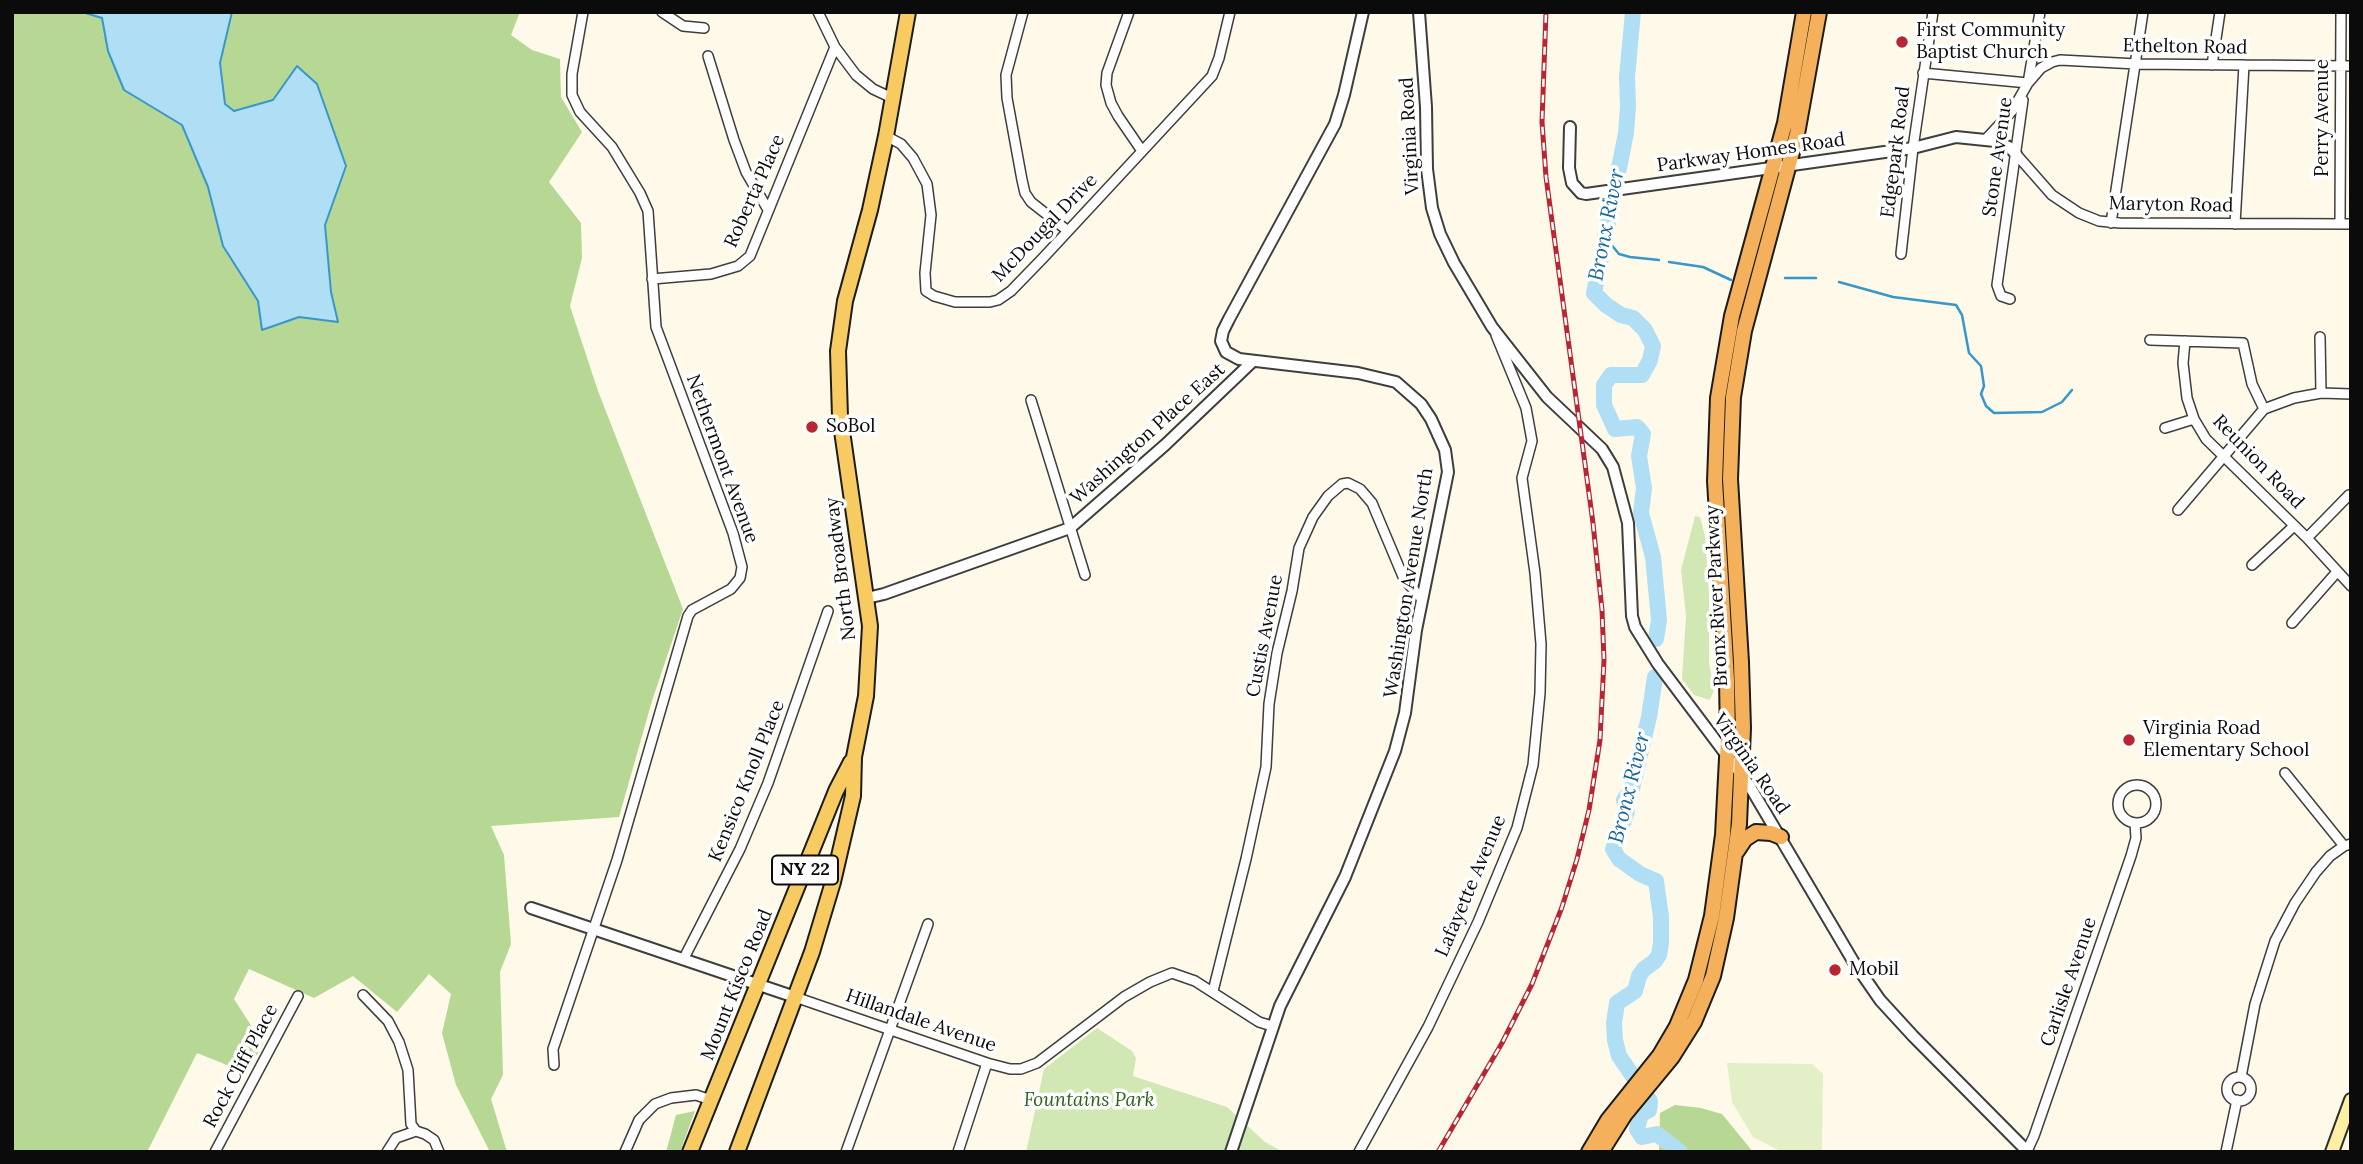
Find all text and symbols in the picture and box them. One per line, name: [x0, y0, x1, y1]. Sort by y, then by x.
place label: First Community Baptist Church: [1916, 20, 2065, 64]
marker: First Community Baptist Church: [1894, 34, 1910, 50]
street label: Ethelton Road: [2122, 35, 2248, 59]
street label: Perry Avenue: [2312, 59, 2334, 177]
street label: Virginia Road: [1396, 77, 1424, 195]
street label: Edgepark Road: [1877, 85, 1915, 219]
street label: Stone Avenue: [1978, 96, 2018, 218]
street label: Parkway Homes Road: [1655, 128, 1847, 178]
street label: Roberta Place: [720, 131, 790, 251]
water label: Bronx River: [1584, 167, 1630, 283]
street label: McDougal Drive: [988, 169, 1102, 287]
street label: Maryton Road: [2108, 193, 2234, 217]
street label: Washington Place East: [1066, 359, 1230, 509]
street label: Nethermont Avenue: [681, 371, 763, 547]
street label: Reunion Road: [2207, 410, 2309, 514]
place label: SoBol: [826, 416, 876, 438]
marker: SoBol: [804, 419, 820, 435]
street label: Washington Avenue North: [1380, 466, 1438, 700]
street label: North Broadway: [821, 496, 861, 642]
street label: Bronx River Parkway: [1701, 505, 1733, 687]
street label: Custis Avenue: [1242, 573, 1288, 699]
street label: Kensico Knoll Place: [704, 697, 790, 865]
street label: Virginia Road: [1708, 709, 1794, 819]
place label: Virginia Road Elementary School: [2143, 718, 2309, 762]
water label: Bronx River: [1604, 730, 1656, 846]
marker: Virginia Road Elementary School: [2121, 732, 2137, 748]
street label: Lafayette Avenue: [1431, 812, 1511, 960]
road number: NY 22: [772, 856, 838, 884]
street label: Mount Kisco Road: [696, 906, 778, 1064]
street label: Carlisle Avenue: [2036, 914, 2102, 1050]
place label: Mobil: [1849, 959, 1899, 981]
marker: Mobil: [1827, 962, 1843, 978]
street label: Hillandale Avenue: [843, 985, 999, 1057]
street label: Rock Cliff Place: [199, 1000, 283, 1132]
park label: Fountains Park: [1024, 1090, 1154, 1112]

